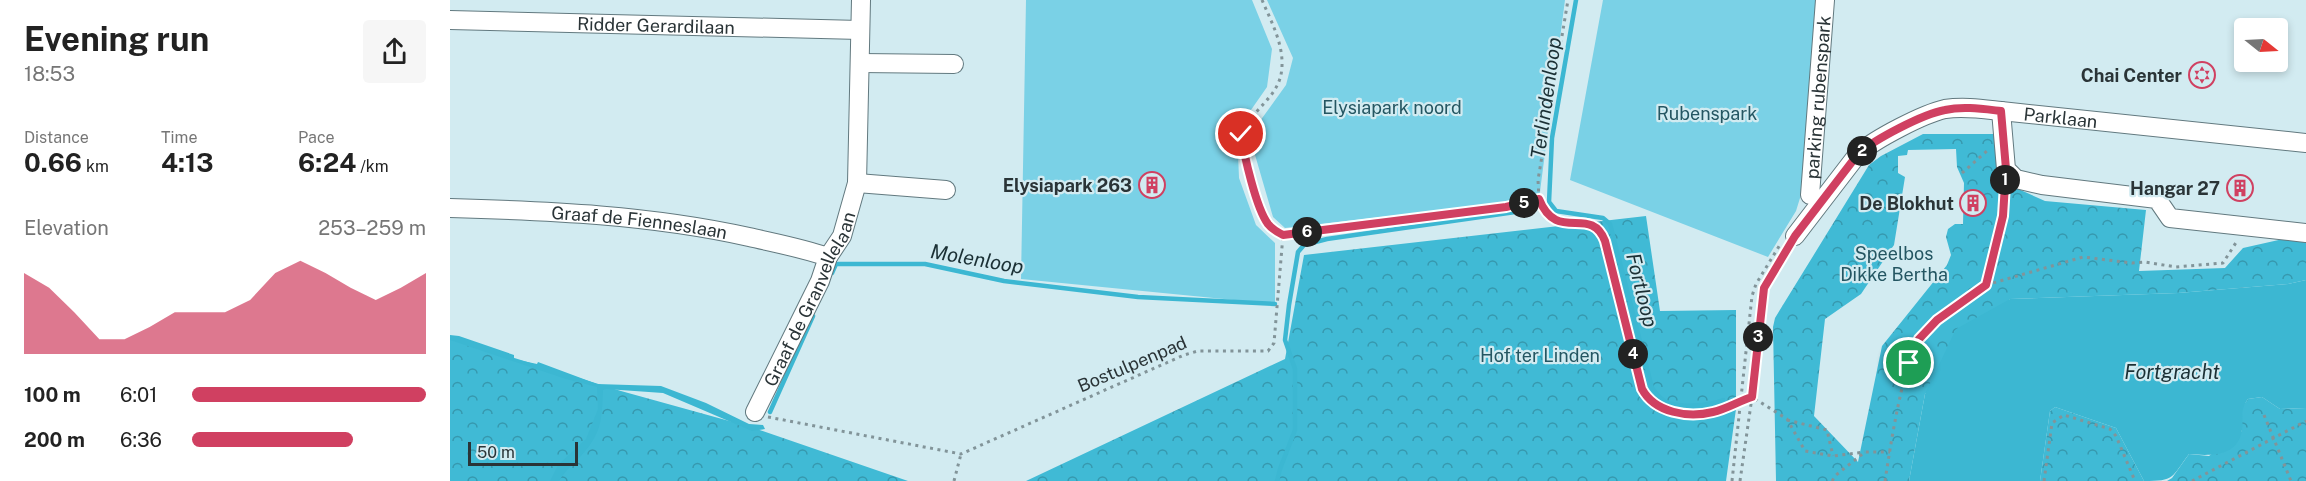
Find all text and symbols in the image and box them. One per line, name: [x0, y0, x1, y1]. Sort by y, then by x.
street label: Ridder Gerardilaan: [577, 13, 735, 37]
street label: parking rubenspark: [1801, 15, 1834, 180]
north arrow: [2234, 18, 2288, 72]
map controls: [2234, 18, 2288, 72]
text: Evening run: [24, 20, 209, 58]
button: share: [363, 20, 426, 83]
water label: Terlindenloop: [1526, 36, 1566, 160]
synagogue icon: Chai Center: [2187, 60, 2217, 90]
text: 18:53: [24, 62, 75, 86]
place label: Chai Center: [2081, 65, 2183, 86]
park label: Elysiapark noord: [1322, 97, 1462, 118]
park label: Rubenspark: [1657, 103, 1757, 124]
street label: Parklaan: [2023, 103, 2099, 132]
pin: [1215, 108, 1266, 159]
icon: check: [1224, 117, 1257, 150]
text: Distance: [24, 128, 89, 147]
text: Time: [161, 128, 197, 147]
text: Pace: [298, 128, 335, 147]
pin: 2: [1847, 136, 1877, 166]
text: 2: [1857, 141, 1867, 160]
text: 0.66: [24, 147, 82, 178]
text: 4:13: [161, 147, 213, 178]
text: 6:24: [298, 147, 356, 178]
text: km: [82, 157, 109, 176]
text: /km: [356, 157, 389, 176]
pin: 1: [1990, 165, 2020, 195]
building icon: Elysiapark 263: [1137, 170, 1167, 200]
text: 1: [2002, 170, 2008, 189]
building icon: Hangar 27: [2225, 173, 2255, 203]
place label: Elysiapark 263: [1003, 175, 1132, 196]
place label: Hangar 27: [2130, 178, 2220, 199]
pin: 5: [1509, 188, 1539, 218]
building icon: De Blokhut: [1958, 188, 1988, 218]
text: 5: [1519, 193, 1529, 212]
place label: De Blokhut: [1859, 193, 1954, 214]
street label: Graaf de Fienneslaan: [551, 202, 729, 243]
street label: Graaf de Granvellelaan: [759, 209, 859, 389]
text: Elevation: [24, 216, 109, 240]
text: 253–259 m: [318, 216, 426, 240]
pin: 6: [1292, 217, 1322, 247]
text: 6: [1302, 222, 1312, 241]
water label: Molenloop: [929, 239, 1025, 279]
park label: Speelbos Dikke Bertha: [1840, 243, 1948, 285]
water label: Fortloop: [1621, 250, 1663, 330]
pin: 3: [1743, 322, 1773, 352]
text: 3: [1753, 327, 1763, 346]
street label: Bostulpenpad: [1074, 332, 1190, 396]
pin: [1883, 337, 1934, 388]
pin: 4: [1618, 339, 1648, 369]
text: 4: [1628, 344, 1638, 363]
park label: Hof ter Linden: [1480, 345, 1600, 366]
icon: arrive: [1892, 346, 1925, 379]
water label: Fortgracht: [2124, 360, 2220, 384]
text: 100 m: [24, 383, 81, 407]
text: 6:01: [120, 383, 157, 407]
text: 200 m: [24, 428, 85, 452]
text: 6:36: [120, 428, 162, 452]
scale bar: [468, 439, 578, 466]
text: 50 m: [477, 443, 515, 462]

